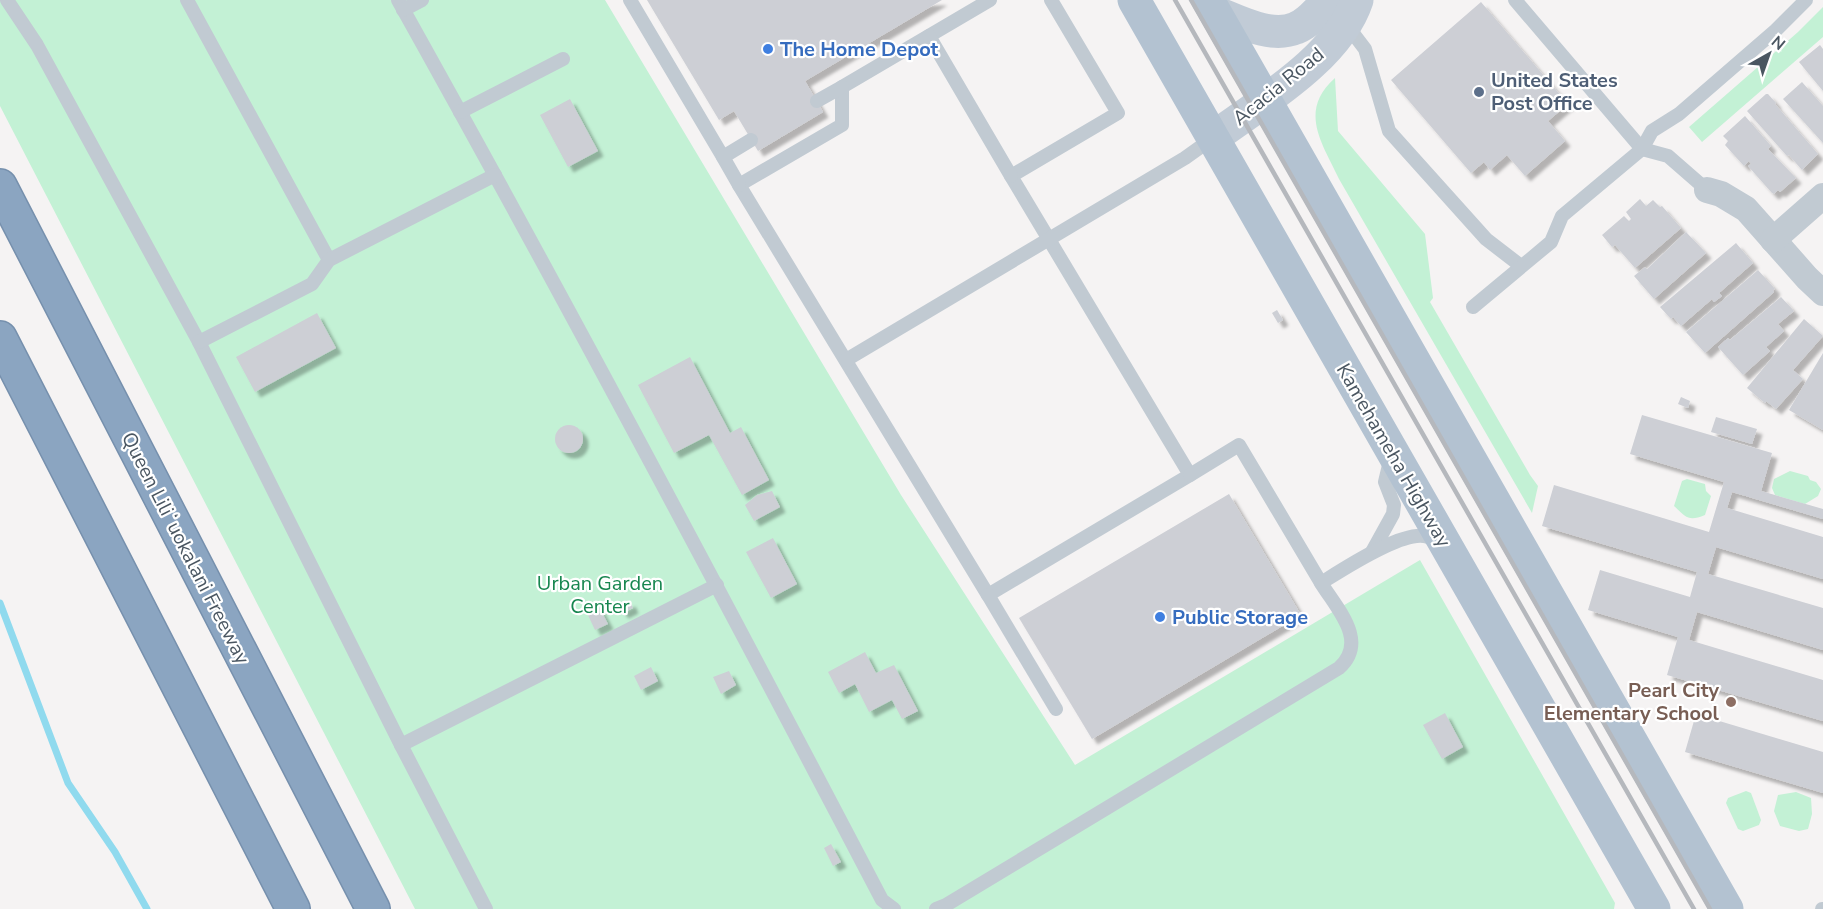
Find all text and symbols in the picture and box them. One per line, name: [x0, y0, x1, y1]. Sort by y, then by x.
north arrow: [1739, 24, 1799, 84]
text: N: [1766, 31, 1790, 56]
place label: The Home Depot: [780, 36, 939, 63]
street label: Acacia Road: [1227, 41, 1330, 132]
marker: The Home Depot: [761, 42, 775, 56]
place label: United States Post Office: [1491, 67, 1618, 117]
marker: United States Post Office: [1472, 85, 1486, 99]
street label: Kamehameha Highway: [1330, 358, 1458, 553]
street label: Queen Liliʻuokalani Freeway: [115, 427, 256, 670]
park label: Urban Garden Center: [537, 570, 663, 620]
place label: Public Storage: [1172, 604, 1308, 631]
marker: Public Storage: [1153, 610, 1167, 624]
place label: Pearl City Elementary School: [1544, 677, 1720, 727]
marker: Pearl City Elementary School: [1724, 695, 1738, 709]

